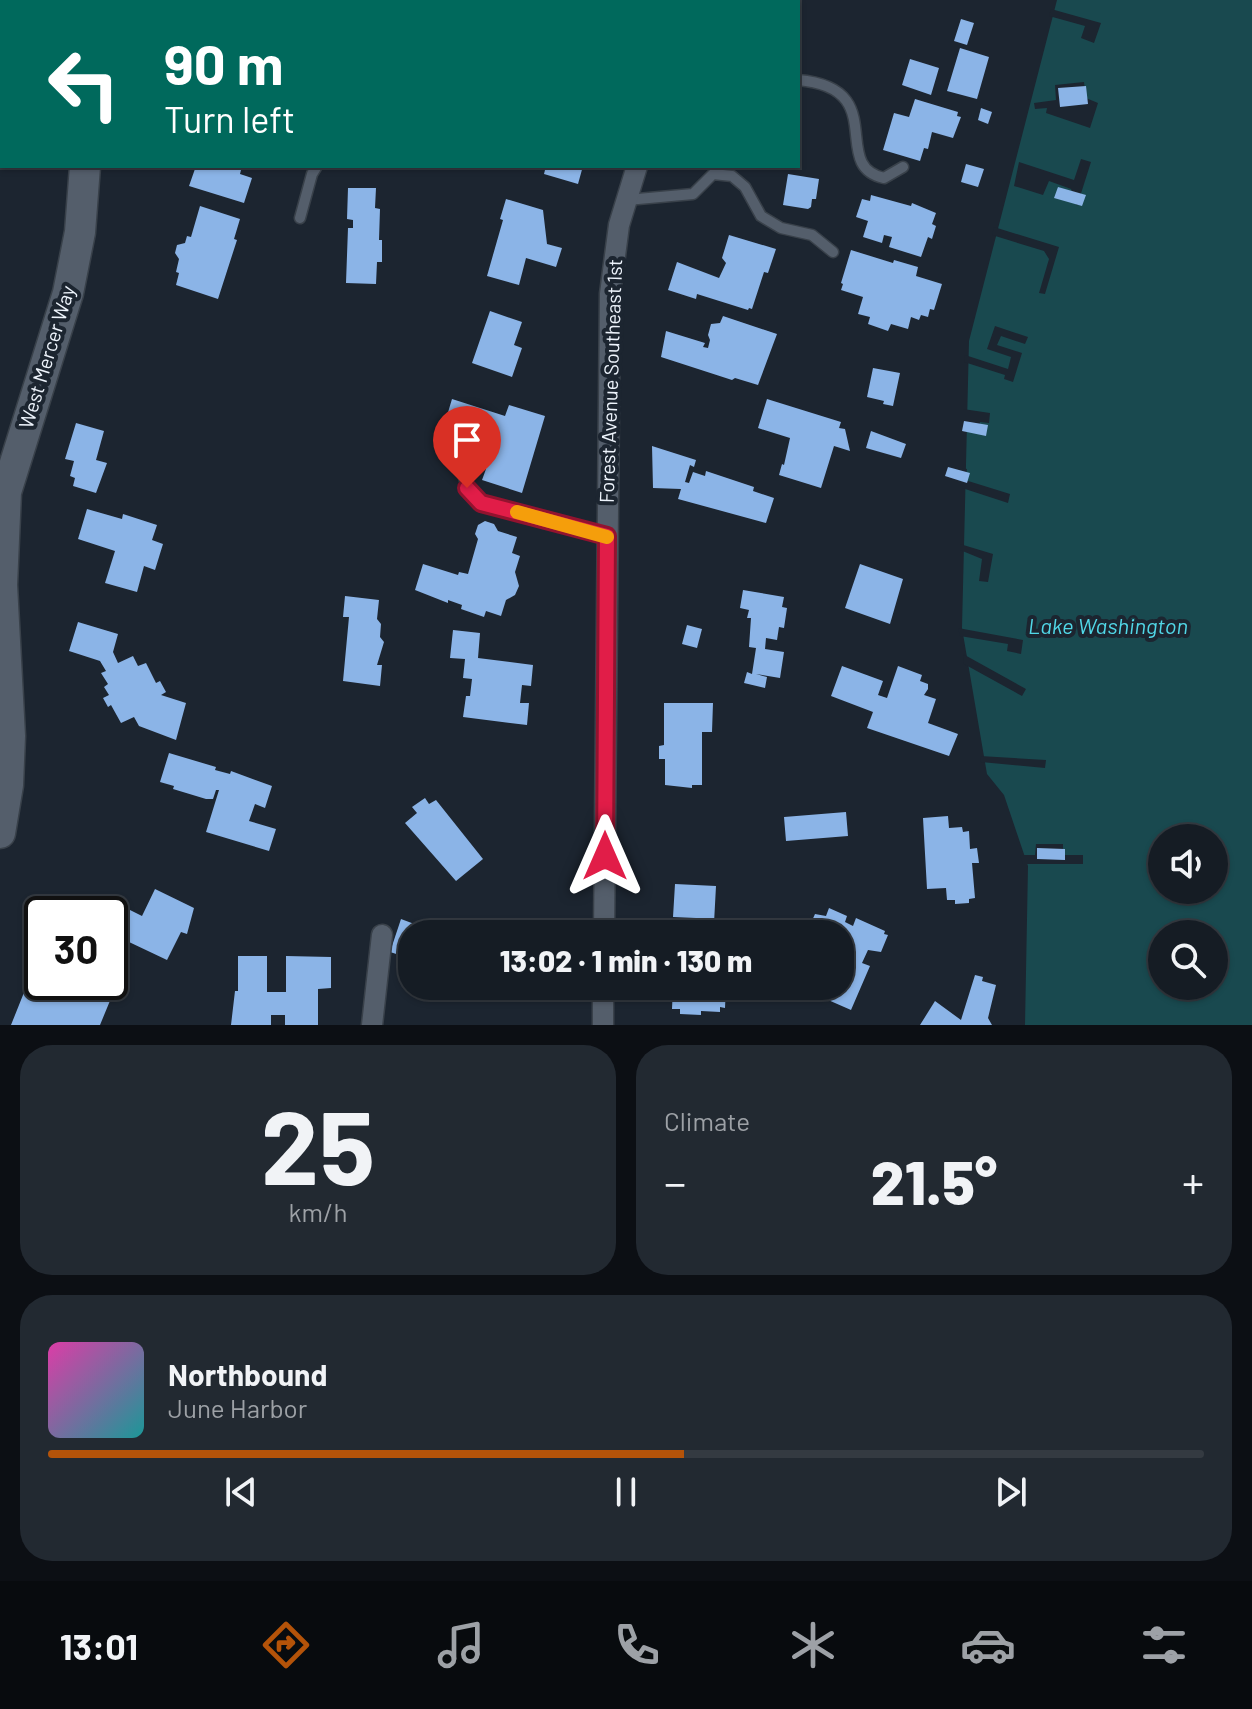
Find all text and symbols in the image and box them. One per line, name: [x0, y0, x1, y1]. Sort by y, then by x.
text: 90 m: [164, 29, 284, 96]
icon: left: [32, 32, 136, 136]
text: Turn left: [164, 97, 295, 140]
street label: Forest Avenue Southeast 1st: [594, 258, 626, 503]
street label: West Mercer Way: [13, 282, 79, 431]
pin: [433, 406, 501, 488]
icon: arrive: [445, 418, 489, 462]
water label: Lake Washington: [1028, 612, 1188, 638]
position arrow: [563, 814, 647, 898]
map controls: [1148, 824, 1228, 1000]
button: sound: [1148, 824, 1228, 904]
speed limit sign: 30: [24, 896, 128, 1000]
button: search: [1148, 920, 1228, 1000]
text: 13:02 · 1 min · 130 m: [500, 942, 752, 978]
text: 25: [261, 1081, 375, 1206]
text: Climate: [664, 1105, 750, 1136]
text: 21.5°: [871, 1145, 997, 1217]
text: −: [664, 1155, 686, 1208]
text: +: [1182, 1155, 1204, 1208]
text: km/h: [289, 1196, 347, 1227]
text: Northbound: [168, 1356, 327, 1392]
text: June Harbor: [168, 1392, 307, 1423]
icon: previous: [219, 1470, 263, 1514]
icon: pause: [604, 1470, 648, 1514]
icon: next: [989, 1470, 1033, 1514]
icon: directions: [258, 1617, 314, 1673]
icon: music: [433, 1617, 489, 1673]
icon: phone: [609, 1617, 665, 1673]
icon: climate: [785, 1617, 841, 1673]
icon: car: [960, 1617, 1016, 1673]
icon: filters: [1136, 1617, 1192, 1673]
text: 13:01: [60, 1624, 138, 1667]

